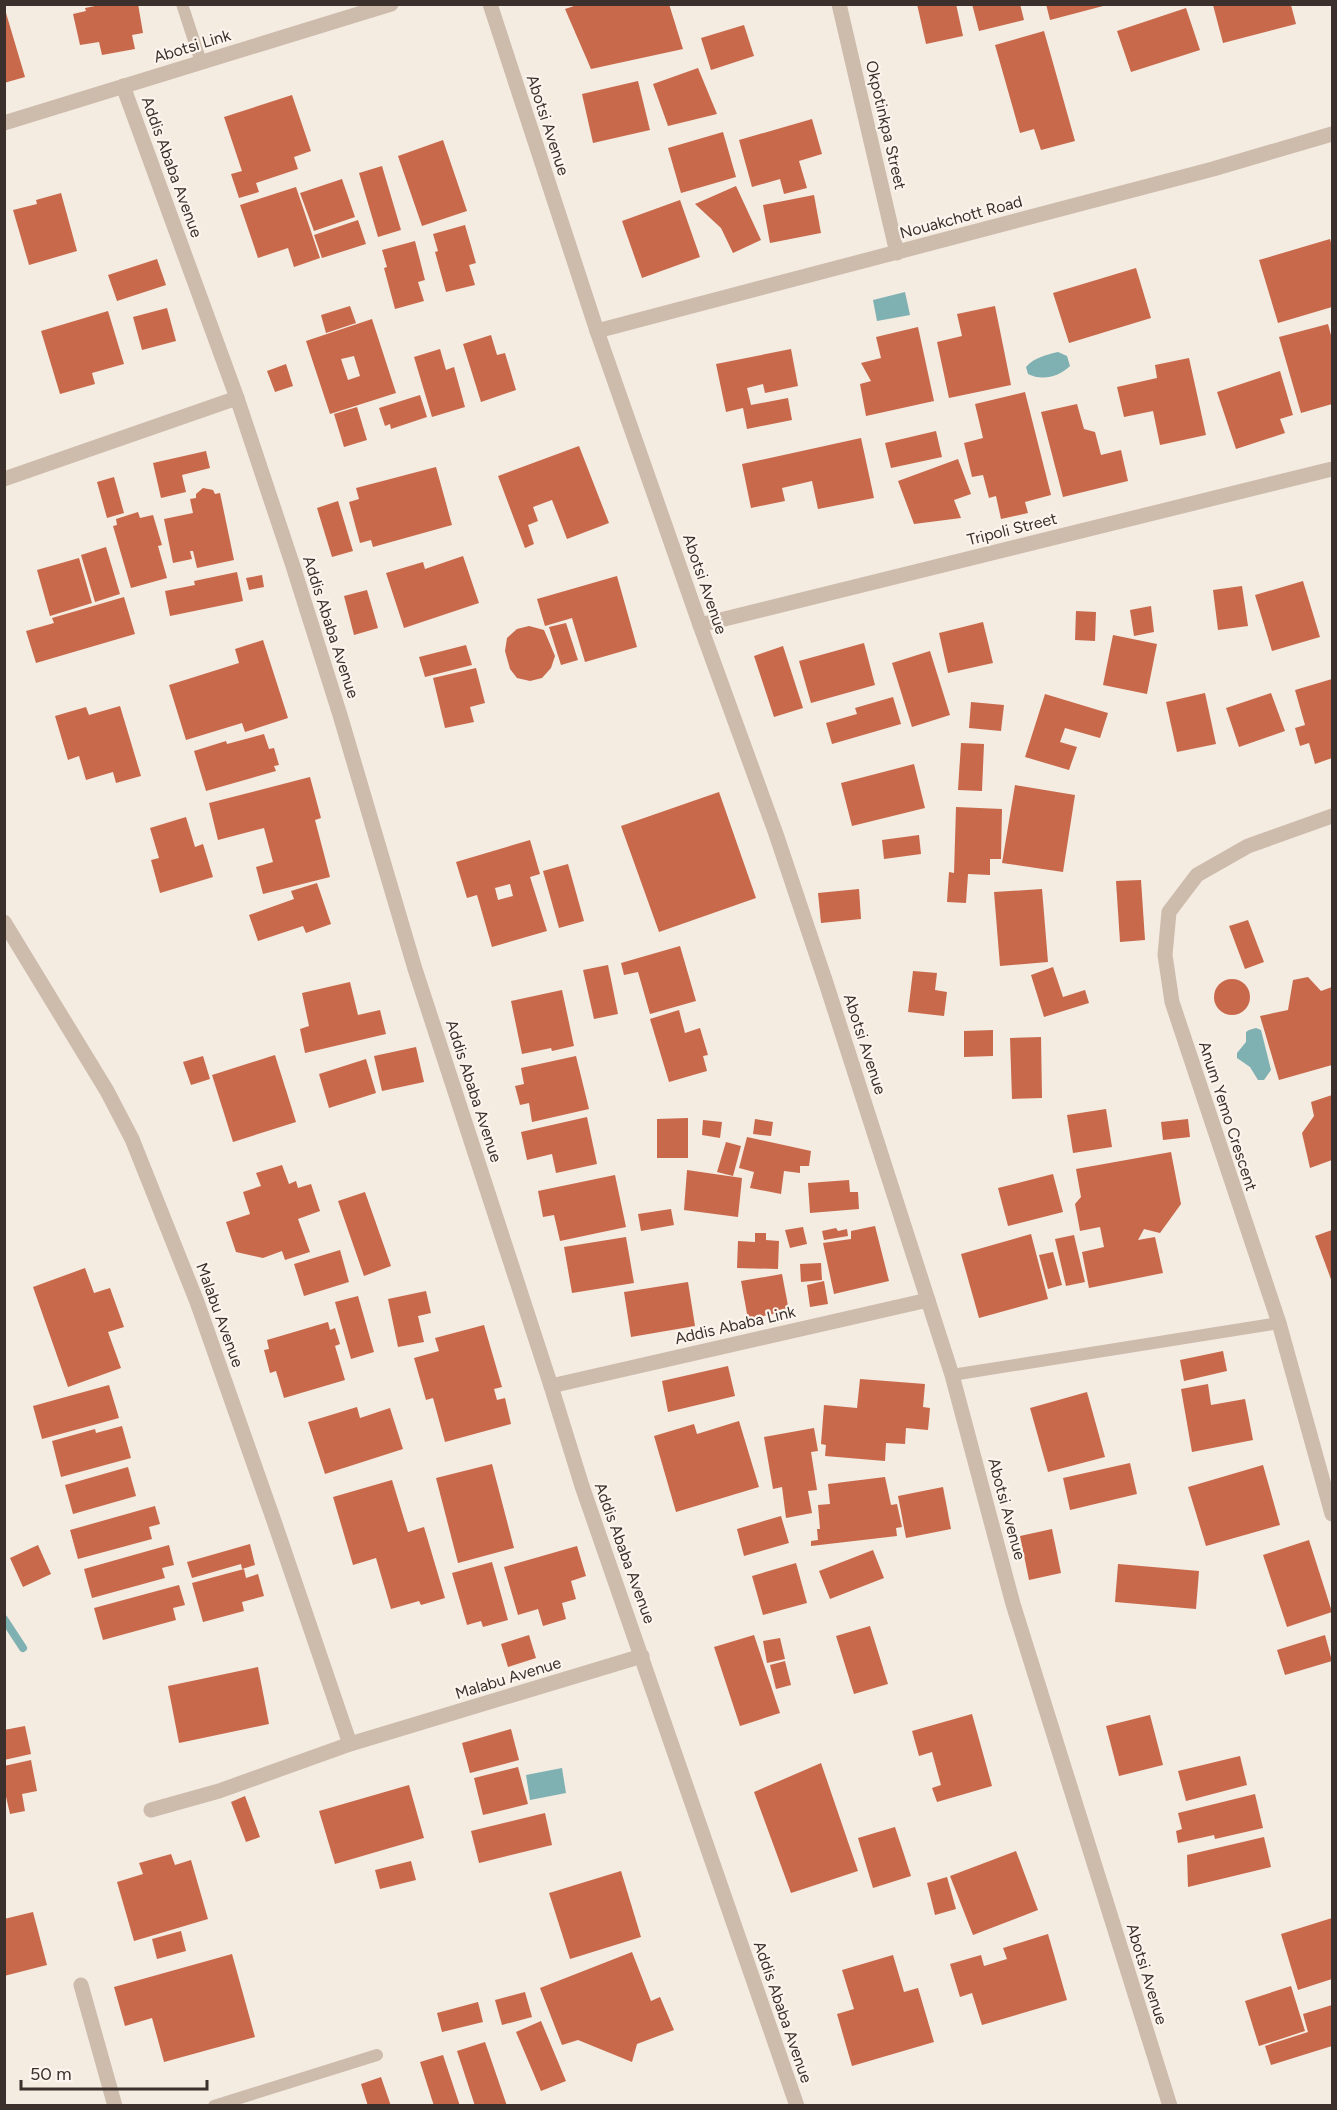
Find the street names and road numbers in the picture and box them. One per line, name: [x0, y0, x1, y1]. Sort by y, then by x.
street label: Abotsi Link: [151, 25, 233, 67]
street label: Okpotinkpa Street: [862, 59, 910, 191]
street label: Abotsi Avenue: [523, 72, 573, 178]
street label: Addis Ababa Avenue: [138, 94, 206, 240]
street label: Nouakchott Road: [898, 192, 1024, 242]
street label: Tripoli Street: [965, 509, 1059, 549]
street label: Abotsi Avenue: [679, 531, 731, 637]
street label: Addis Ababa Avenue: [299, 553, 363, 701]
street label: Abotsi Avenue: [840, 991, 890, 1097]
street label: Addis Ababa Avenue: [442, 1017, 506, 1165]
street label: Anum Yemo Crescent: [1195, 1039, 1261, 1193]
street label: Malabu Avenue: [192, 1260, 248, 1370]
street label: Addis Ababa Link: [673, 1302, 797, 1348]
street label: Abotsi Avenue: [984, 1456, 1030, 1562]
street label: Addis Ababa Avenue: [591, 1480, 659, 1626]
street label: Malabu Avenue: [453, 1653, 563, 1703]
street label: Abotsi Avenue: [1123, 1921, 1171, 2027]
street label: Addis Ababa Avenue: [750, 1939, 816, 2086]

